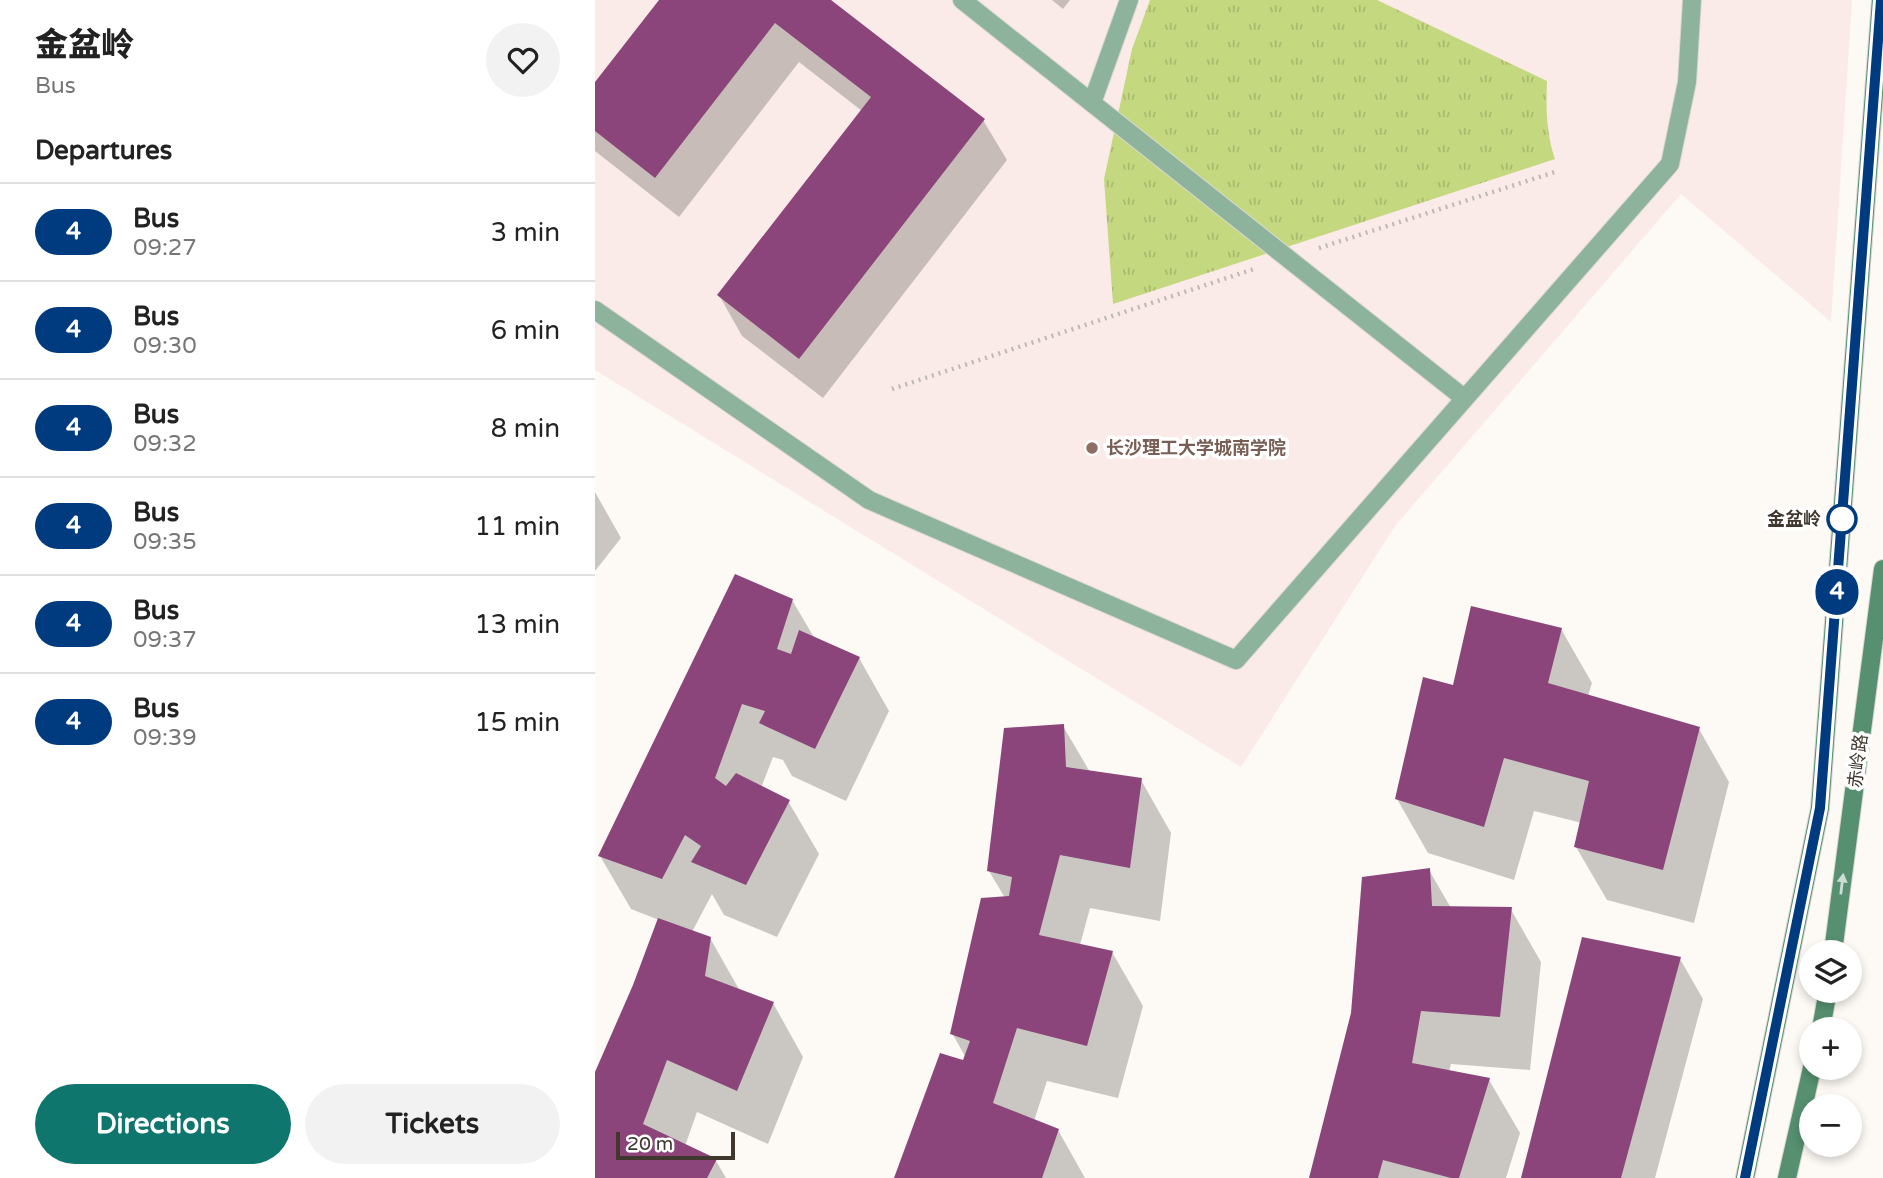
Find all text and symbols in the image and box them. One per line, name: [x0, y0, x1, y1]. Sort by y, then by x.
button: heart: [486, 23, 560, 97]
text: 金盆岭: [35, 26, 134, 65]
text: Bus: [35, 72, 76, 100]
text: Departures: [35, 135, 172, 166]
text: Bus: [133, 203, 179, 234]
text: 4: [66, 217, 81, 246]
text: 3 min: [491, 217, 560, 248]
text: 09:27: [133, 234, 197, 262]
text: Bus: [133, 301, 179, 332]
text: 4: [66, 315, 81, 344]
text: 6 min: [491, 315, 560, 346]
text: 09:30: [133, 332, 197, 360]
text: Bus: [133, 399, 179, 430]
text: 4: [66, 413, 81, 442]
text: 8 min: [491, 413, 560, 444]
text: 09:32: [133, 430, 197, 458]
place label: 长沙理工大学城南学院: [1106, 437, 1286, 459]
marker: 长沙理工大学城南学院: [1084, 440, 1100, 456]
text: Bus: [133, 497, 179, 528]
marker: 金盆岭: [1827, 504, 1857, 534]
place label: 金盆岭: [1767, 508, 1821, 530]
text: 4: [66, 511, 81, 540]
text: 11 min: [474, 511, 560, 542]
text: 09:35: [133, 528, 197, 556]
line badge: 4: [1814, 569, 1860, 615]
text: 4: [1829, 577, 1845, 606]
text: Bus: [133, 595, 179, 626]
text: 4: [66, 609, 81, 638]
text: 13 min: [474, 609, 560, 640]
text: 09:37: [133, 626, 197, 654]
text: Bus: [133, 693, 179, 724]
text: 4: [66, 707, 81, 736]
text: 15 min: [474, 707, 560, 738]
text: 09:39: [133, 724, 197, 752]
street label: 赤岭路: [1844, 733, 1872, 789]
one-way arrow: [1836, 873, 1847, 895]
map controls: [1799, 940, 1862, 1157]
button: layers: [1799, 940, 1862, 1003]
button: +: [1799, 1017, 1862, 1080]
button: Directions: [35, 1084, 291, 1164]
button: Tickets: [305, 1084, 560, 1164]
button: −: [1799, 1094, 1862, 1157]
scale bar: [616, 1129, 735, 1161]
text: 20 m: [627, 1133, 673, 1155]

